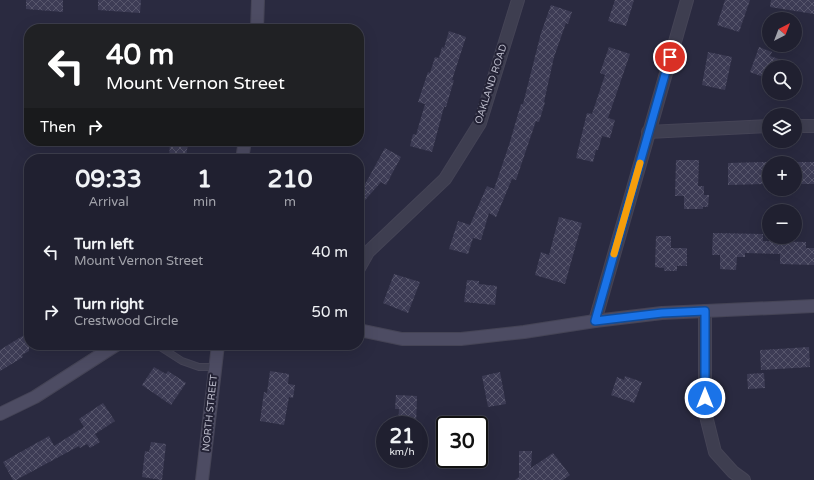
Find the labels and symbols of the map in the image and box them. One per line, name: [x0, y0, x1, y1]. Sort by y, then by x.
north arrow: [762, 12, 802, 52]
pin: [653, 40, 687, 74]
street label: OAKLAND ROAD: [472, 43, 510, 125]
street label: NORTH STREET: [200, 374, 220, 452]
position arrow: [684, 377, 726, 419]
speed limit sign: 30: [436, 416, 488, 468]

